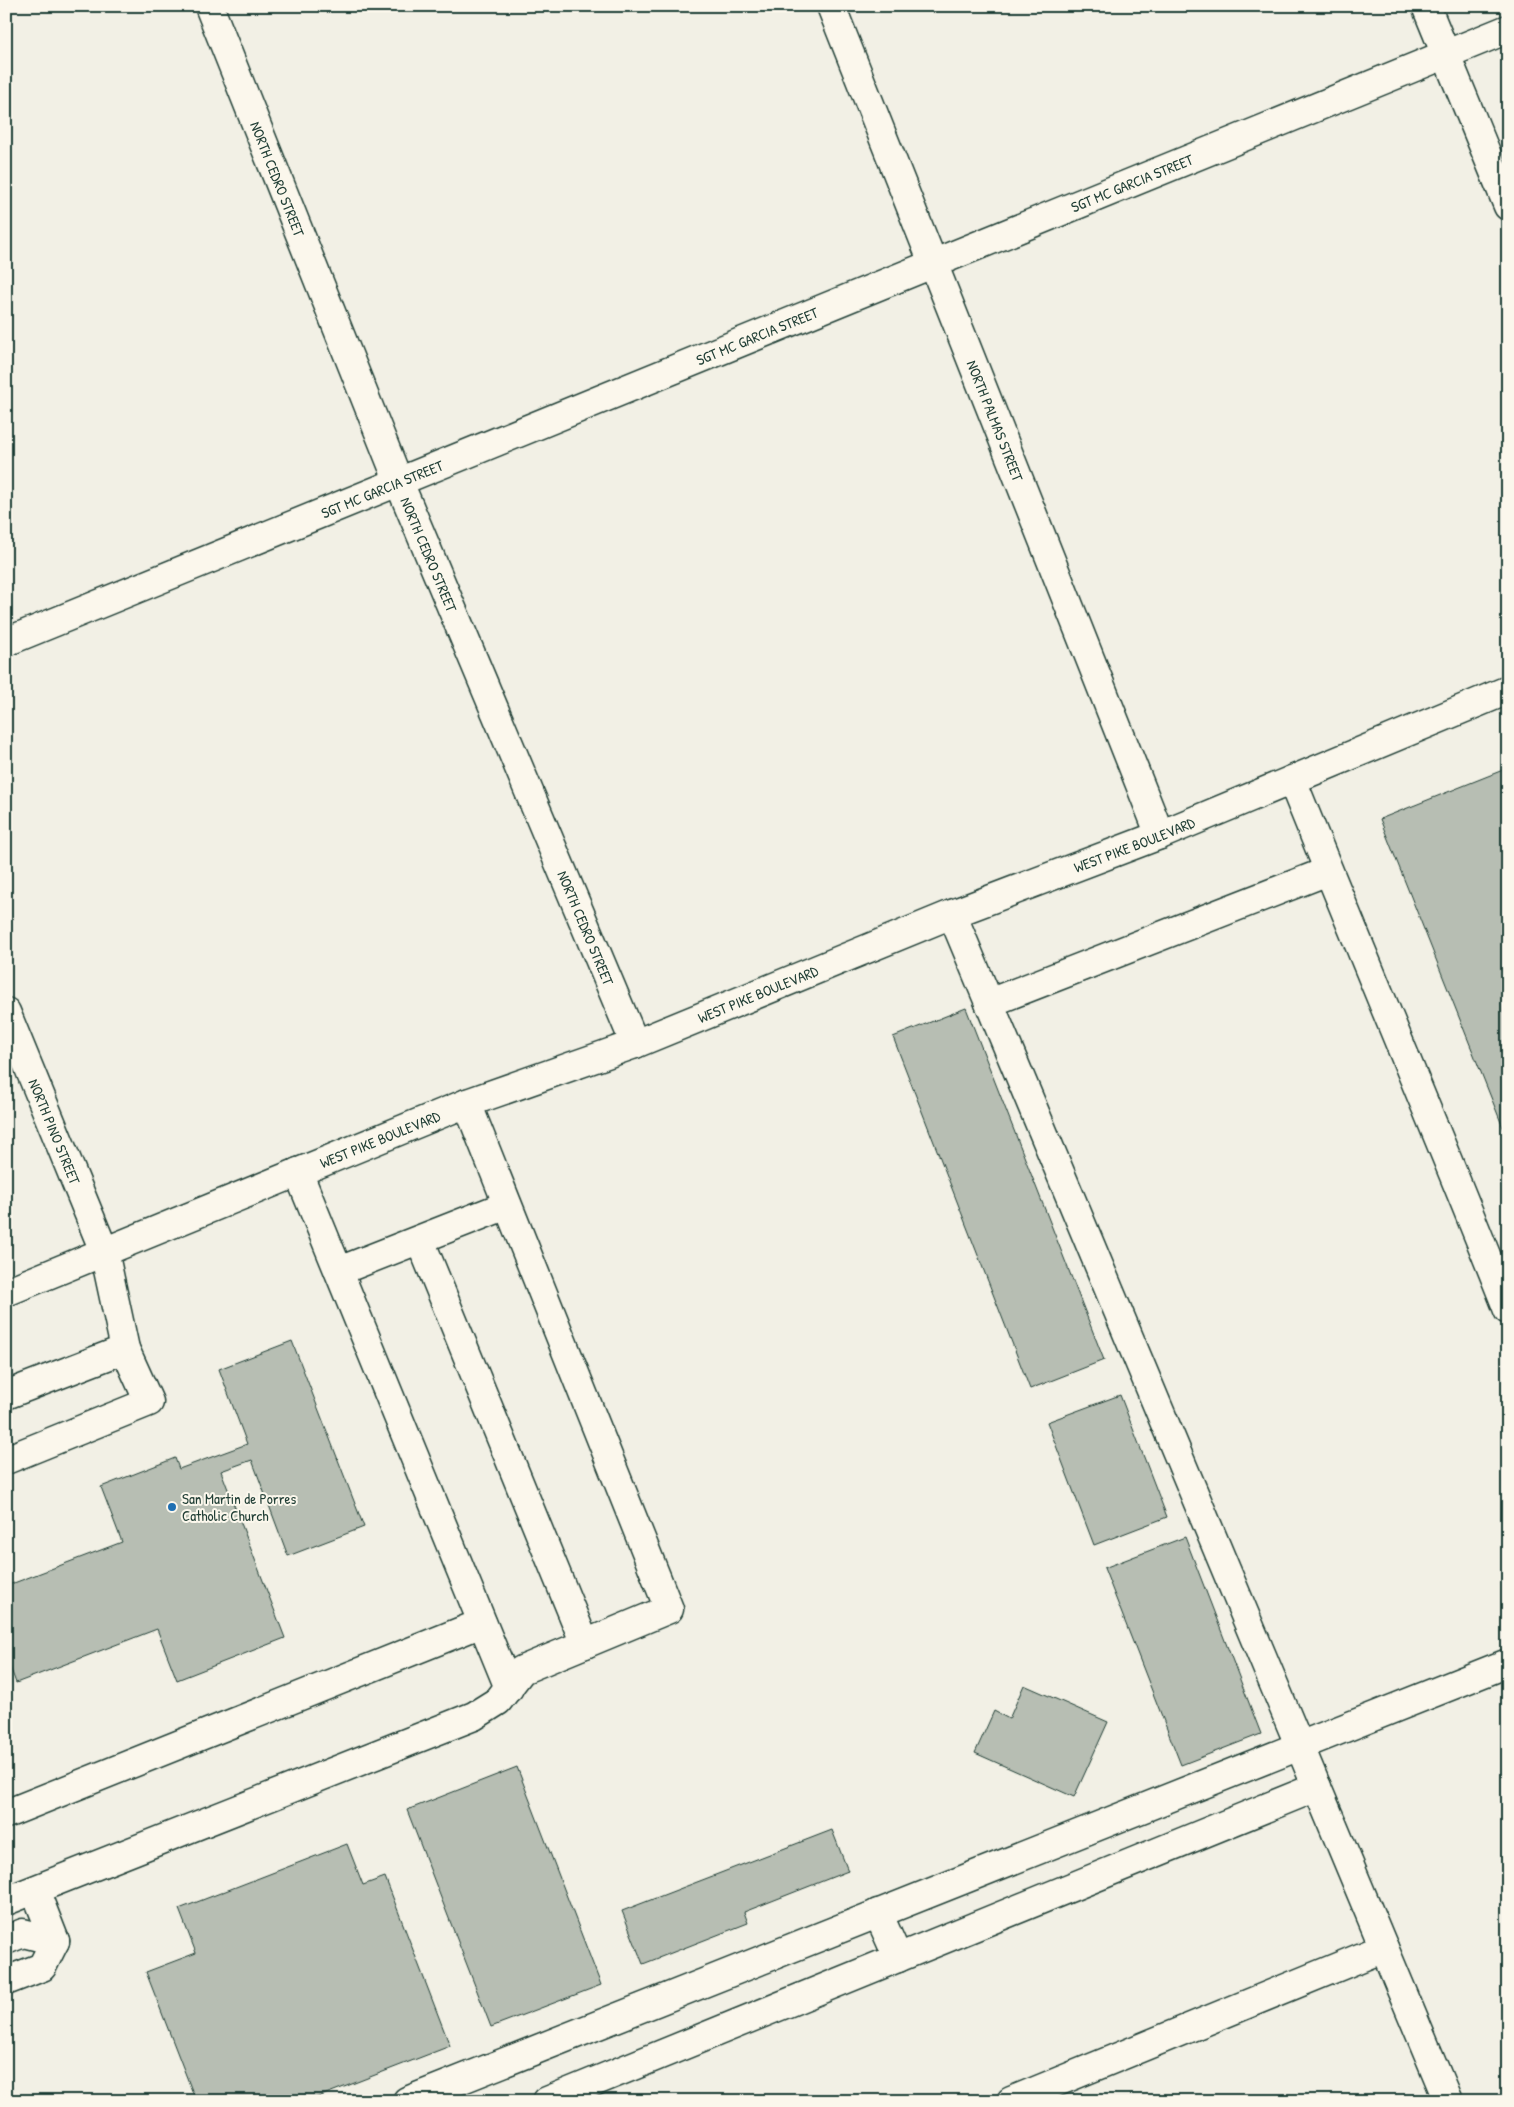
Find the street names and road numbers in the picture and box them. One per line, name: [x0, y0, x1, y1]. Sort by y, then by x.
street label: NORTH CEDRO STREET: [245, 118, 311, 240]
street label: SGT MC GARCIA STREET: [1068, 148, 1197, 217]
street label: SGT MC GARCIA STREET: [693, 301, 822, 370]
street label: NORTH PALMAS STREET: [962, 357, 1029, 485]
street label: SGT MC GARCIA STREET: [318, 454, 447, 523]
street label: NORTH CEDRO STREET: [396, 494, 463, 616]
street label: WEST PIKE BOULEVARD: [1071, 811, 1199, 877]
street label: NORTH CEDRO STREET: [553, 867, 620, 989]
street label: WEST PIKE BOULEVARD: [695, 959, 822, 1028]
street label: NORTH PINO STREET: [24, 1075, 86, 1188]
street label: WEST PIKE BOULEVARD: [317, 1104, 444, 1173]

